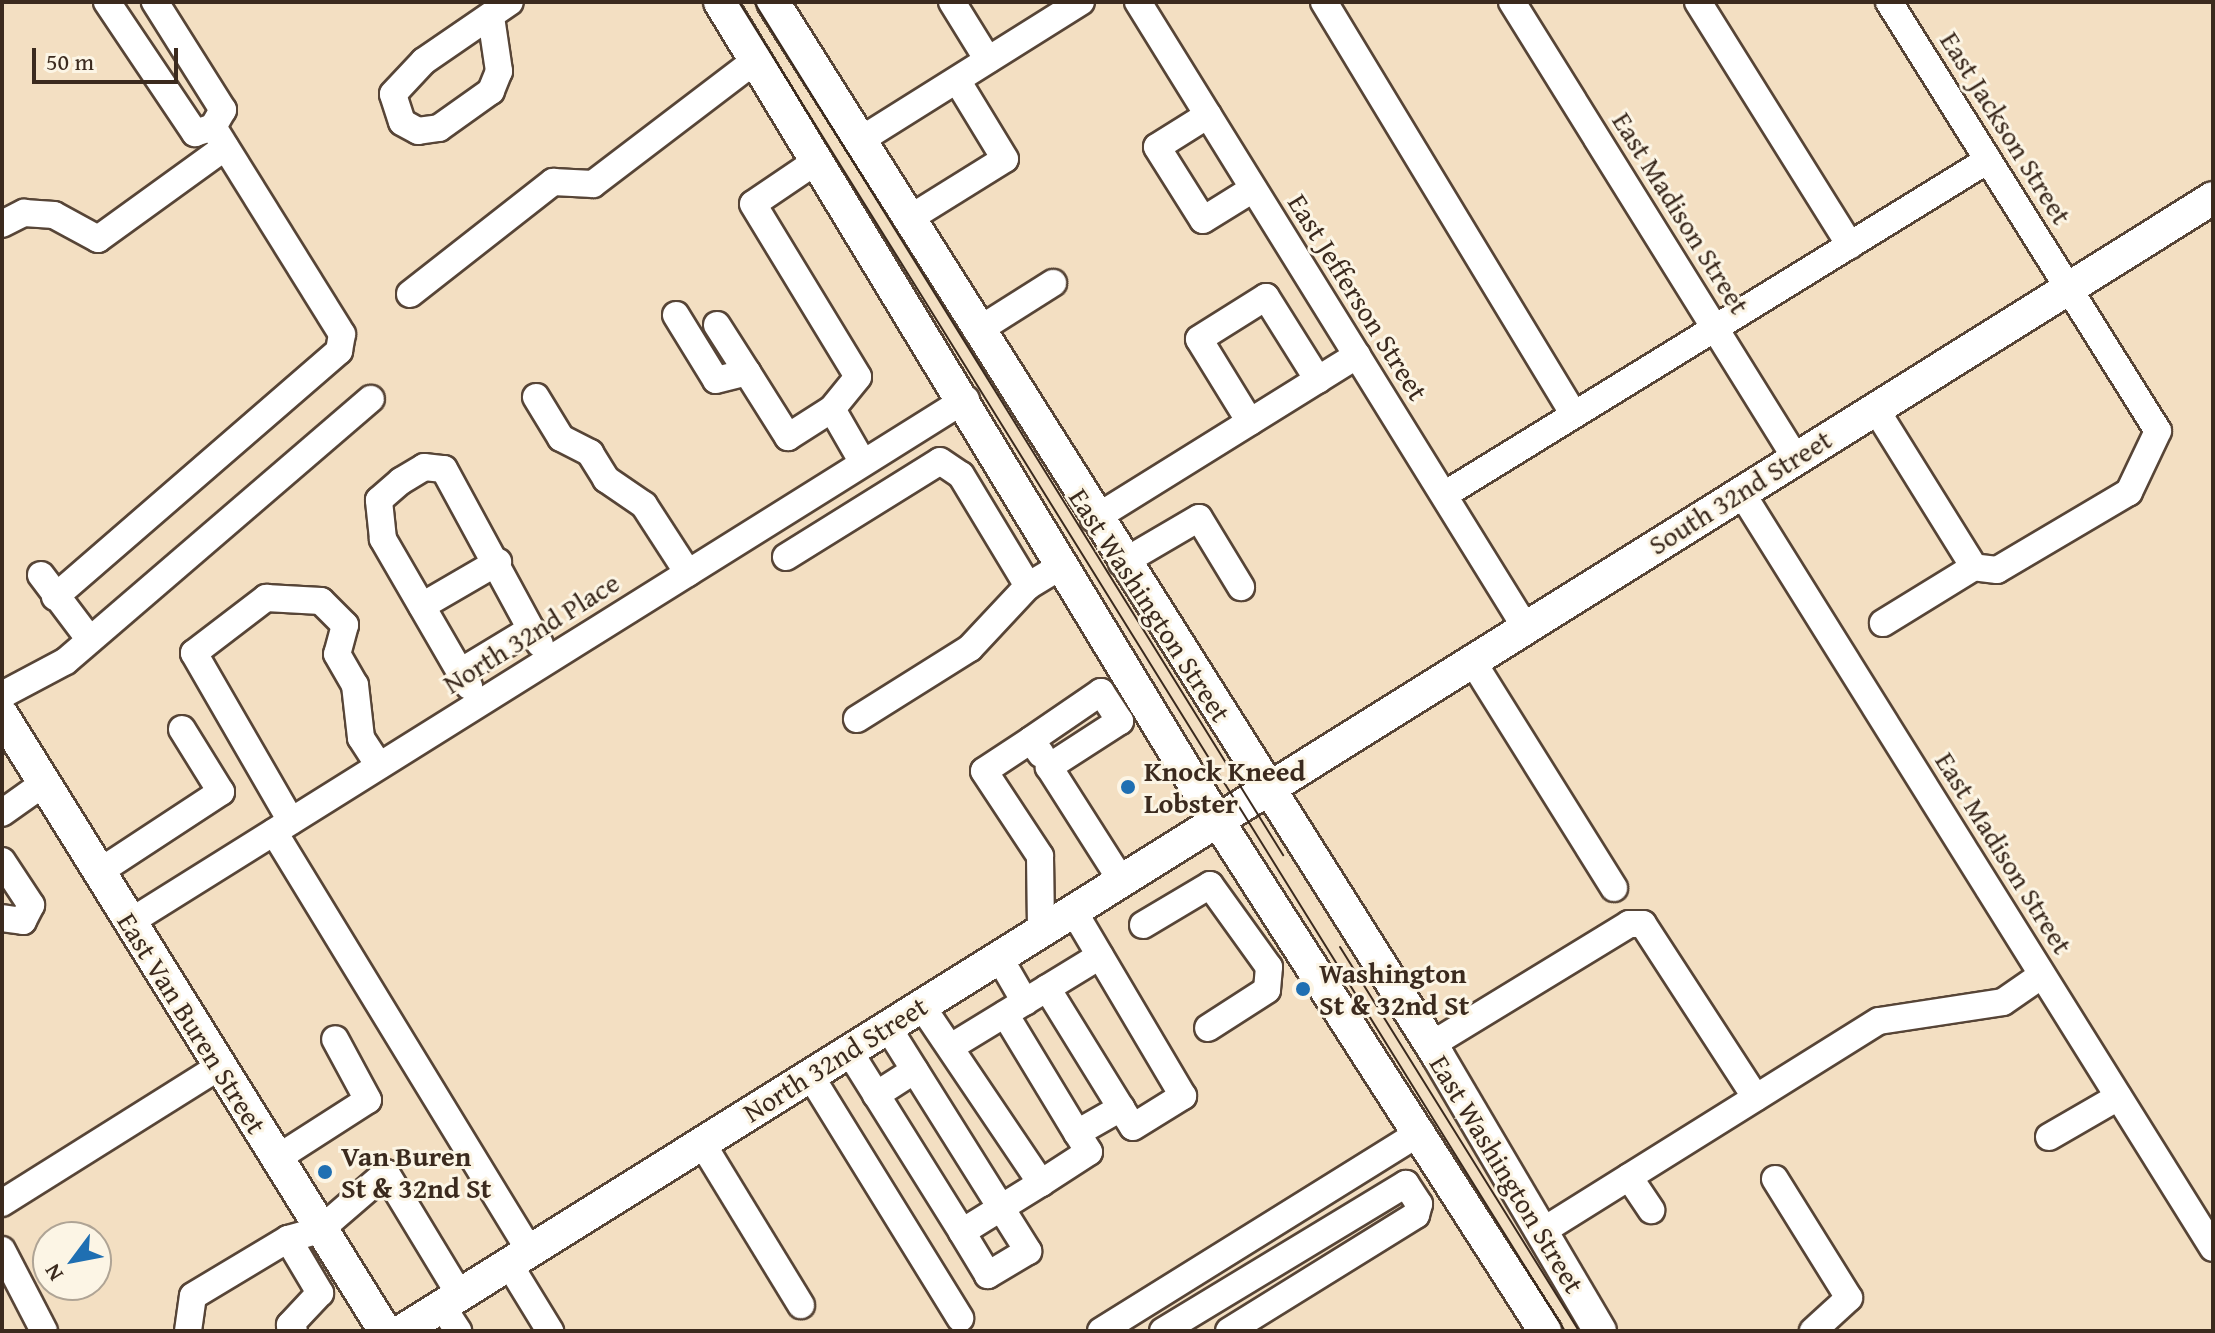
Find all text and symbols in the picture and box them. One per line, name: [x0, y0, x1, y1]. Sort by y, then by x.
street label: East Jackson Street: [1933, 25, 2079, 231]
scale bar: [36, 32, 182, 82]
text: 50 m: [46, 44, 94, 79]
street label: East Madison Street: [1605, 106, 1757, 320]
street label: East Jefferson Street: [1281, 187, 1435, 407]
street label: South 32nd Street: [1642, 422, 1838, 562]
street label: East Washington Street: [1062, 482, 1238, 728]
street label: North 32nd Place: [437, 565, 625, 701]
street label: East Madison Street: [1928, 746, 2080, 960]
place label: Knock Kneed Lobster: [1144, 754, 1306, 820]
marker: Knock Kneed Lobster: [1119, 778, 1137, 796]
street label: East Van Buren Street: [110, 906, 274, 1140]
place label: Washington St & 32nd St: [1319, 956, 1469, 1022]
marker: Washington St & 32nd St: [1294, 980, 1312, 998]
street label: North 32nd Street: [737, 989, 933, 1129]
street label: East Washington Street: [1423, 1049, 1591, 1299]
place label: Van Buren St & 32nd St: [341, 1139, 491, 1205]
marker: Van Buren St & 32nd St: [316, 1163, 334, 1181]
north arrow: [32, 1221, 112, 1301]
text: N: [36, 1258, 71, 1287]

